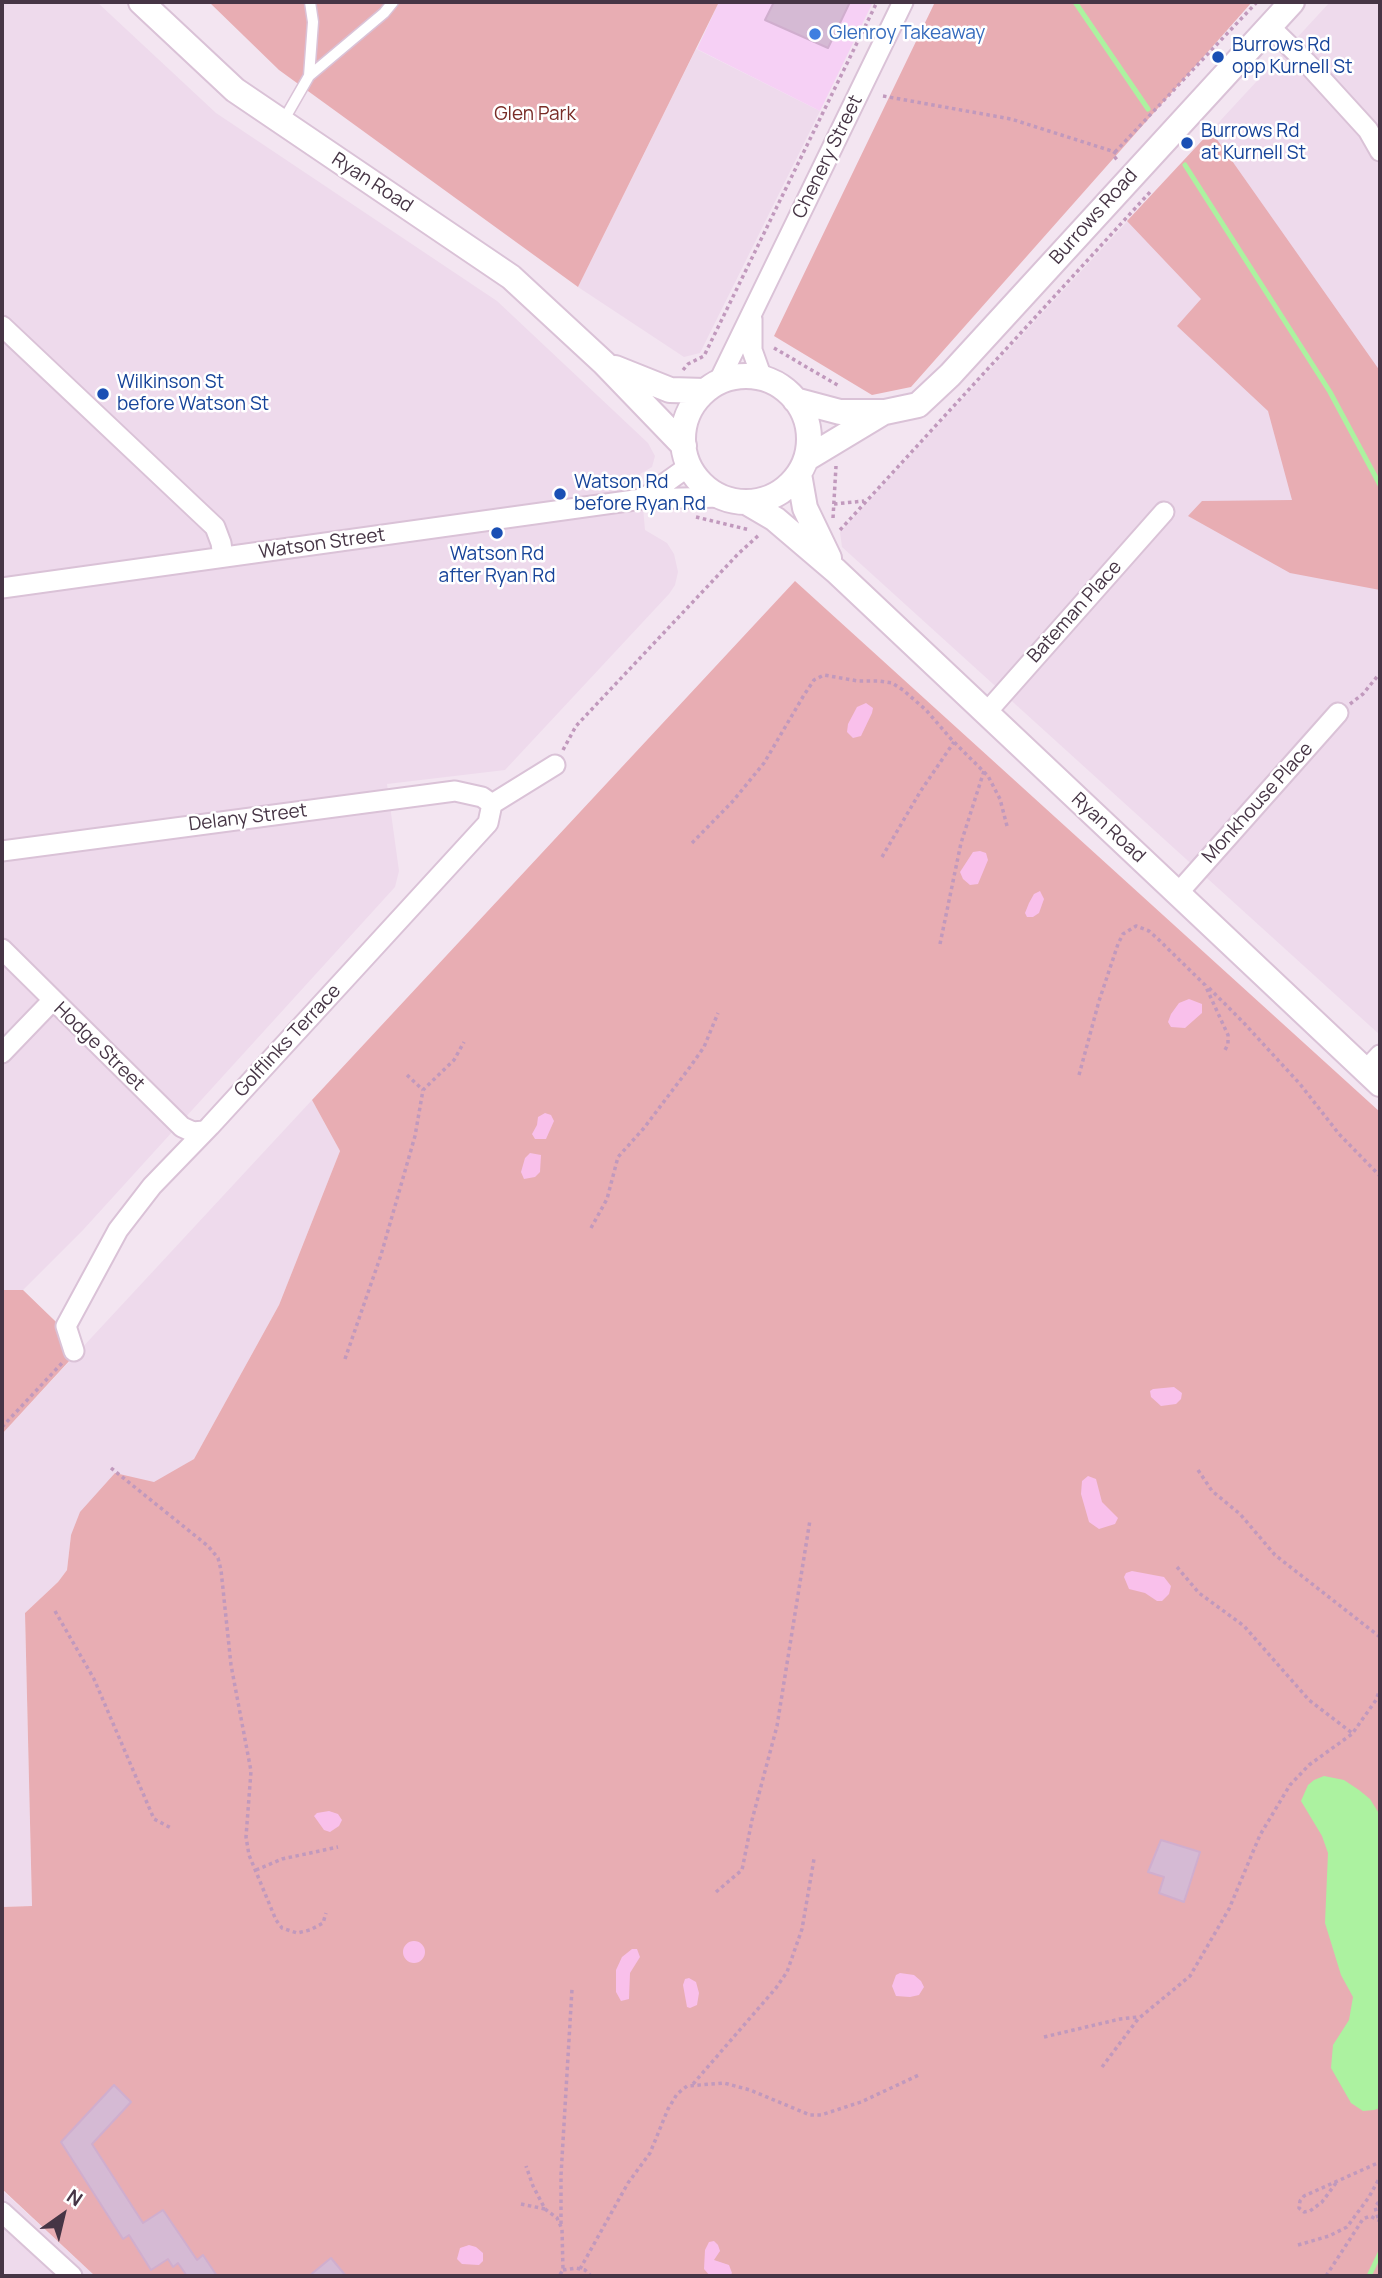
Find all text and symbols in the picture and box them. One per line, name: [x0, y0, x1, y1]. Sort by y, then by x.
place label: Glenroy Takeaway: [829, 23, 985, 45]
marker: Glenroy Takeaway: [807, 26, 823, 42]
place label: Burrows Rd opp Kurnell St: [1232, 35, 1353, 79]
marker: Burrows Rd opp Kurnell St: [1210, 49, 1226, 65]
street label: Chenery Street: [788, 92, 868, 222]
park label: Glen Park: [494, 104, 576, 126]
place label: Burrows Rd at Kurnell St: [1201, 121, 1306, 165]
marker: Burrows Rd at Kurnell St: [1179, 135, 1195, 151]
street label: Ryan Road: [327, 148, 417, 218]
street label: Burrows Road: [1045, 165, 1143, 269]
place label: Wilkinson St before Watson St: [117, 372, 269, 416]
marker: Wilkinson St before Watson St: [95, 386, 111, 402]
place label: Watson Rd before Ryan Rd: [574, 472, 706, 516]
marker: Watson Rd before Ryan Rd: [552, 486, 568, 502]
street label: Watson Street: [257, 524, 387, 564]
marker: Watson Rd after Ryan Rd: [489, 525, 505, 541]
place label: Watson Rd after Ryan Rd: [439, 544, 555, 588]
street label: Bateman Place: [1023, 556, 1127, 668]
street label: Monkhouse Place: [1198, 738, 1318, 868]
street label: Ryan Road: [1066, 788, 1150, 868]
street label: Delany Street: [187, 799, 309, 837]
street label: Golflinks Terrace: [230, 980, 346, 1102]
street label: Hodge Street: [49, 998, 149, 1096]
north arrow: [28, 2180, 98, 2250]
text: N: [62, 2183, 88, 2212]

